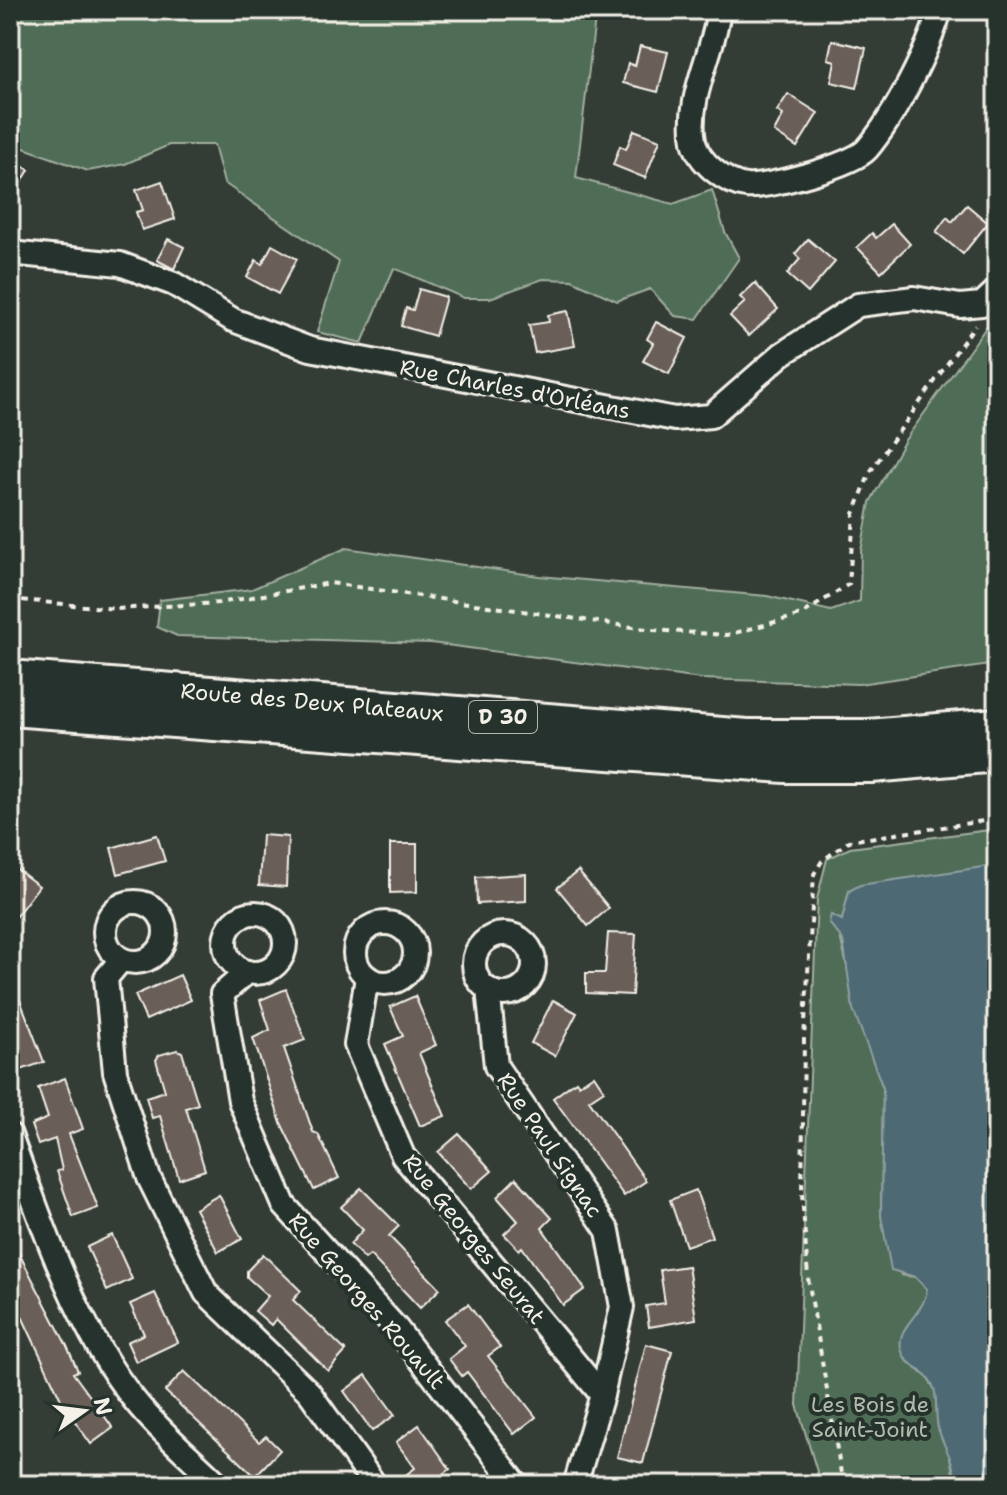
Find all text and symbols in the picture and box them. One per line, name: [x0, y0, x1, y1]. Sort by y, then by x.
street label: Rue Charles d'Orléans: [397, 352, 633, 426]
street label: Route des Deux Plateaux: [179, 676, 445, 728]
road number: D 30: [469, 701, 537, 733]
street label: Rue Paul Signac: [491, 1067, 609, 1223]
street label: Rue Georges Seurat: [396, 1148, 552, 1330]
street label: Rue Georges Rouault: [282, 1207, 452, 1395]
north arrow: [44, 1371, 124, 1451]
park label: Les Bois de Saint-Joint: [811, 1390, 929, 1444]
text: N: [87, 1394, 119, 1418]

